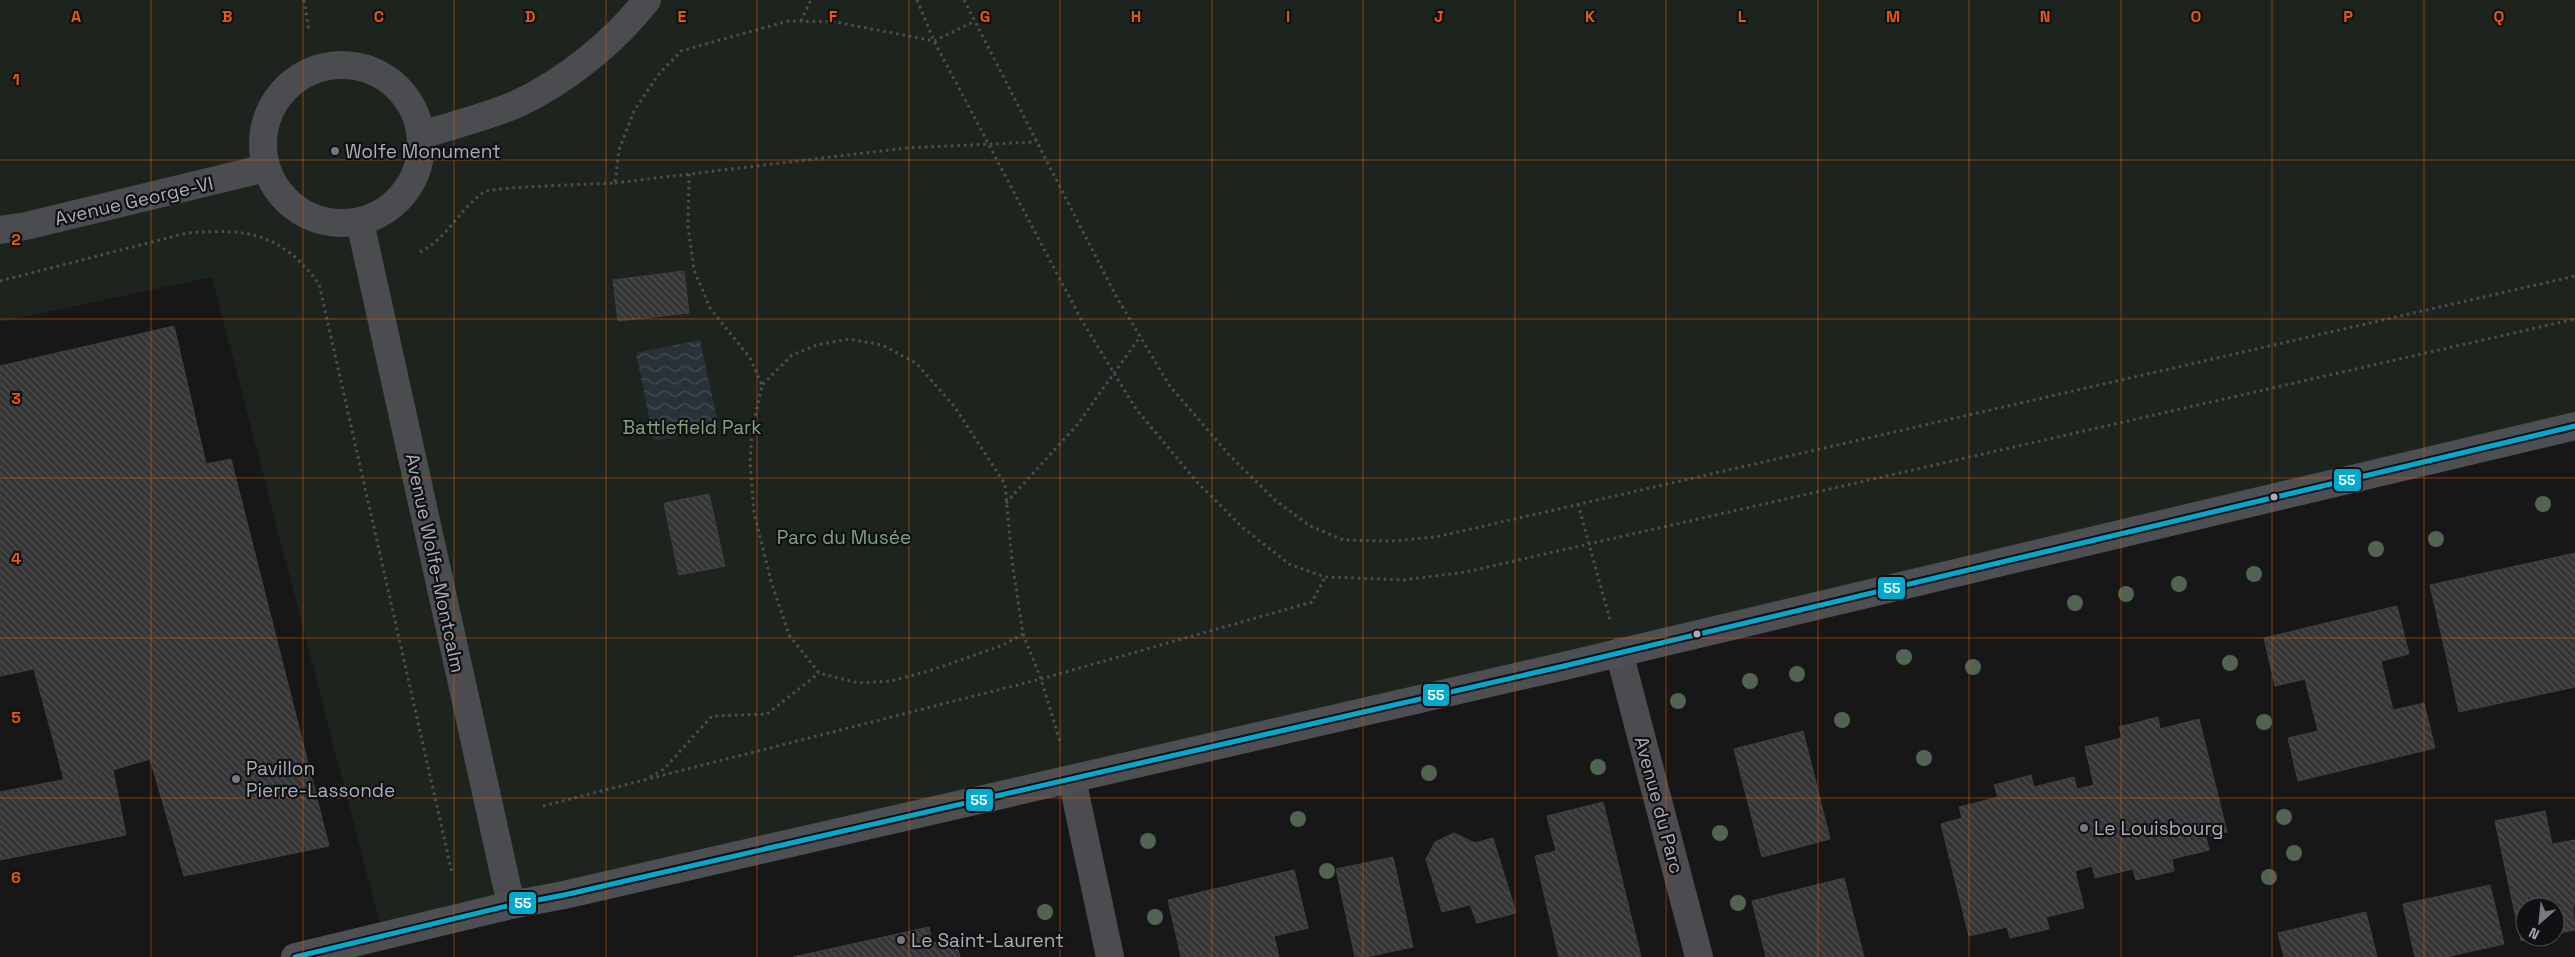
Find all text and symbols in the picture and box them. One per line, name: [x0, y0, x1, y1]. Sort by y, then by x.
text: A: [71, 6, 81, 27]
text: B: [222, 6, 232, 27]
text: C: [374, 6, 384, 27]
text: D: [525, 6, 535, 27]
text: E: [678, 6, 687, 27]
text: F: [829, 6, 838, 27]
text: G: [980, 6, 990, 27]
text: H: [1131, 6, 1141, 27]
text: I: [1286, 6, 1290, 27]
text: J: [1434, 6, 1444, 27]
text: K: [1585, 6, 1595, 27]
text: L: [1738, 6, 1747, 27]
text: M: [1886, 6, 1900, 27]
text: N: [2040, 6, 2050, 27]
text: O: [2191, 6, 2202, 27]
text: P: [2343, 6, 2353, 27]
text: Q: [2494, 6, 2505, 27]
text: 1: [12, 69, 20, 90]
place label: Wolfe Monument: [345, 139, 501, 164]
marker: Wolfe Monument: [329, 145, 341, 157]
street label: Avenue George-VI: [52, 171, 216, 231]
text: 2: [11, 229, 21, 250]
text: 3: [11, 388, 21, 409]
park label: Battlefield Park: [622, 415, 762, 440]
street label: Avenue Wolfe-Montcalm: [400, 451, 470, 675]
line badge: 55: [2333, 468, 2362, 492]
text: 55: [2339, 471, 2355, 489]
unlabelled marker: [2269, 492, 2279, 502]
park label: Parc du Musée: [777, 525, 911, 550]
text: 4: [11, 548, 21, 569]
line badge: 55: [1877, 576, 1906, 600]
text: 55: [1884, 579, 1900, 597]
unlabelled marker: [1692, 629, 1702, 639]
line badge: 55: [1422, 683, 1450, 707]
text: 55: [1428, 686, 1444, 704]
text: 5: [11, 707, 21, 728]
street label: Avenue du Parc: [1629, 734, 1689, 876]
place label: Pavillon Pierre-Lassonde: [246, 756, 395, 803]
marker: Pavillon Pierre-Lassonde: [230, 773, 242, 785]
line badge: 55: [965, 788, 994, 812]
text: 55: [971, 791, 987, 809]
place label: Le Louisbourg: [2094, 816, 2223, 841]
marker: Le Louisbourg: [2078, 822, 2090, 834]
text: 6: [11, 867, 21, 888]
line badge: 55: [508, 891, 537, 915]
text: 55: [515, 894, 531, 912]
north arrow: [2515, 897, 2565, 947]
text: N: [2526, 923, 2542, 944]
place label: Le Saint-Laurent: [911, 928, 1064, 953]
marker: Le Saint-Laurent: [895, 934, 907, 946]

